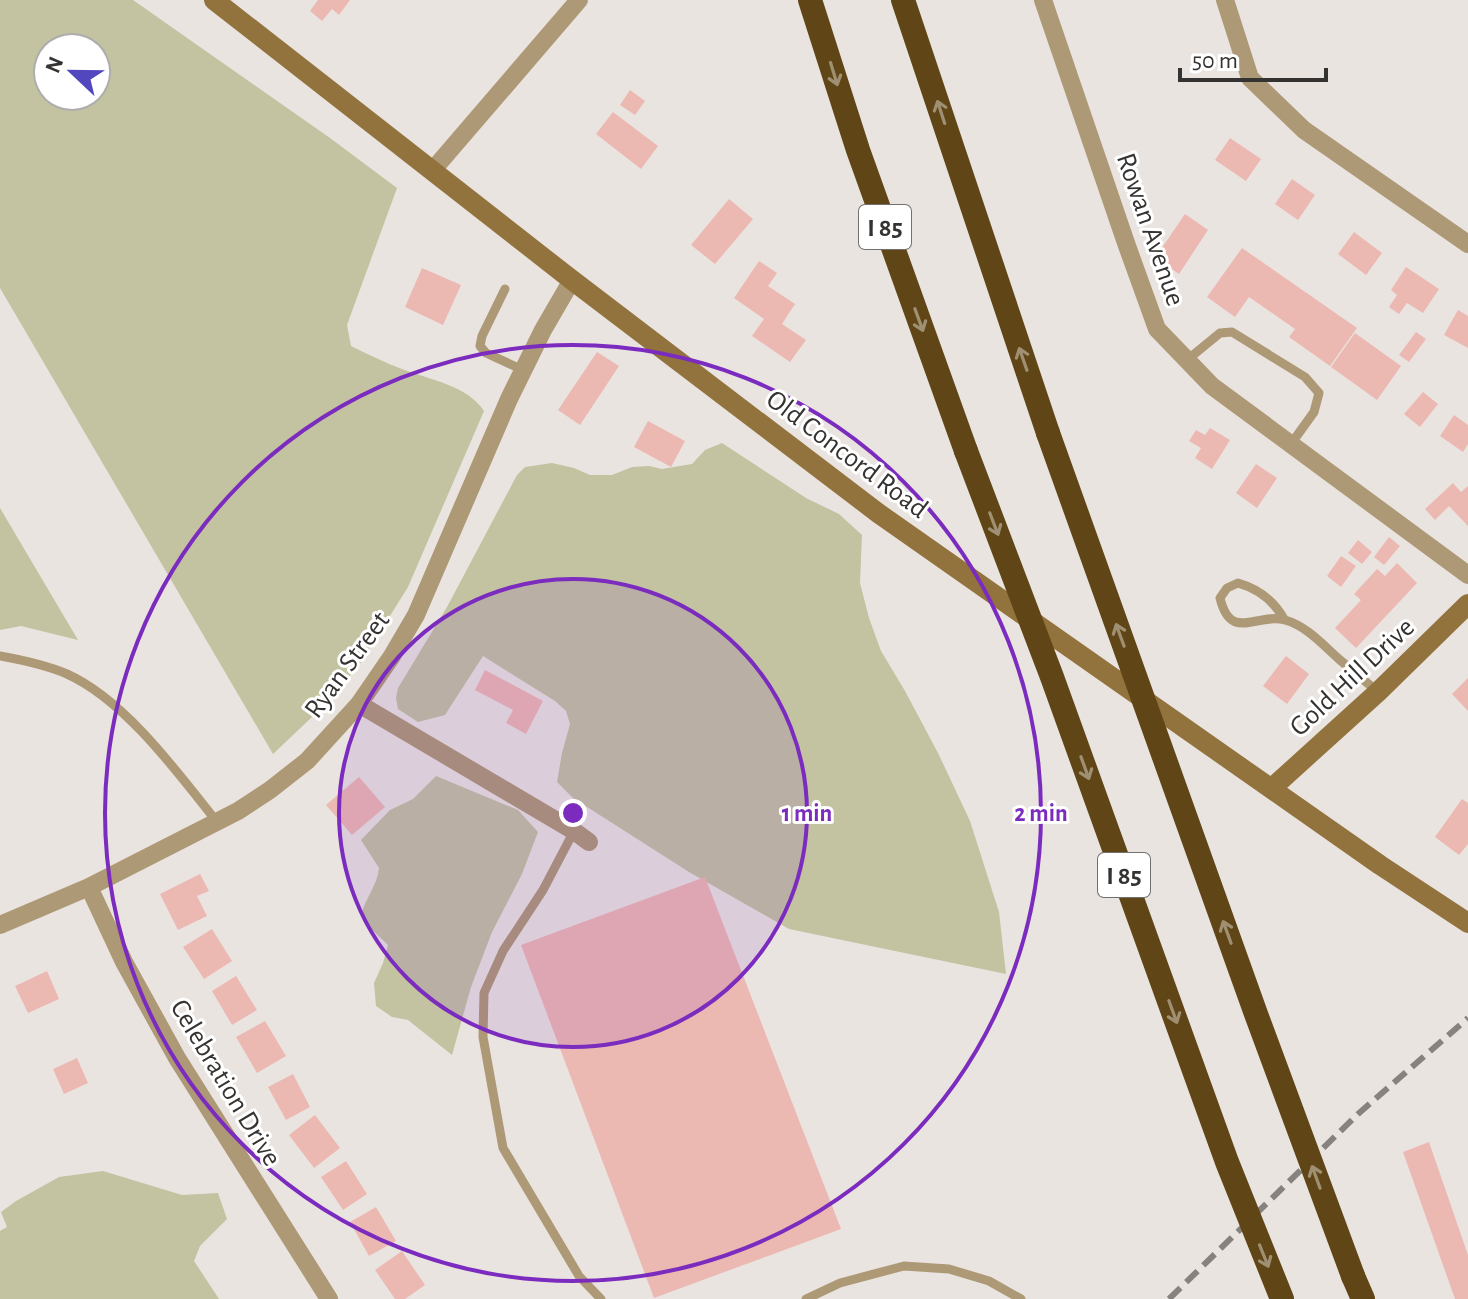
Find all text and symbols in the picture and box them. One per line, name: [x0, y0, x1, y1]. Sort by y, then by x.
north arrow: [32, 32, 112, 112]
scale bar: [1180, 32, 1326, 82]
text: 50 m: [1192, 49, 1238, 73]
text: N: [41, 54, 67, 76]
one-way arrow: [827, 61, 842, 87]
one-way arrow: [932, 100, 947, 125]
street label: Rowan Avenue: [1111, 150, 1189, 310]
road number: I 85: [859, 205, 911, 249]
one-way arrow: [913, 307, 927, 332]
one-way arrow: [1015, 346, 1030, 371]
street label: Old Concord Road: [761, 385, 933, 524]
one-way arrow: [988, 511, 1002, 536]
street label: Ryan Street: [300, 607, 395, 724]
street label: Gold Hill Drive: [1285, 613, 1420, 742]
one-way arrow: [1112, 623, 1127, 648]
one-way arrow: [1078, 755, 1093, 780]
centre of rings: [559, 799, 587, 827]
text: 1 min: [782, 802, 832, 826]
text: 2 min: [1014, 802, 1068, 826]
road number: I 85: [1098, 853, 1150, 897]
one-way arrow: [1219, 921, 1233, 945]
street label: Celebration Drive: [165, 995, 286, 1171]
one-way arrow: [1167, 999, 1181, 1024]
one-way arrow: [1308, 1165, 1322, 1189]
one-way arrow: [1258, 1243, 1273, 1268]

